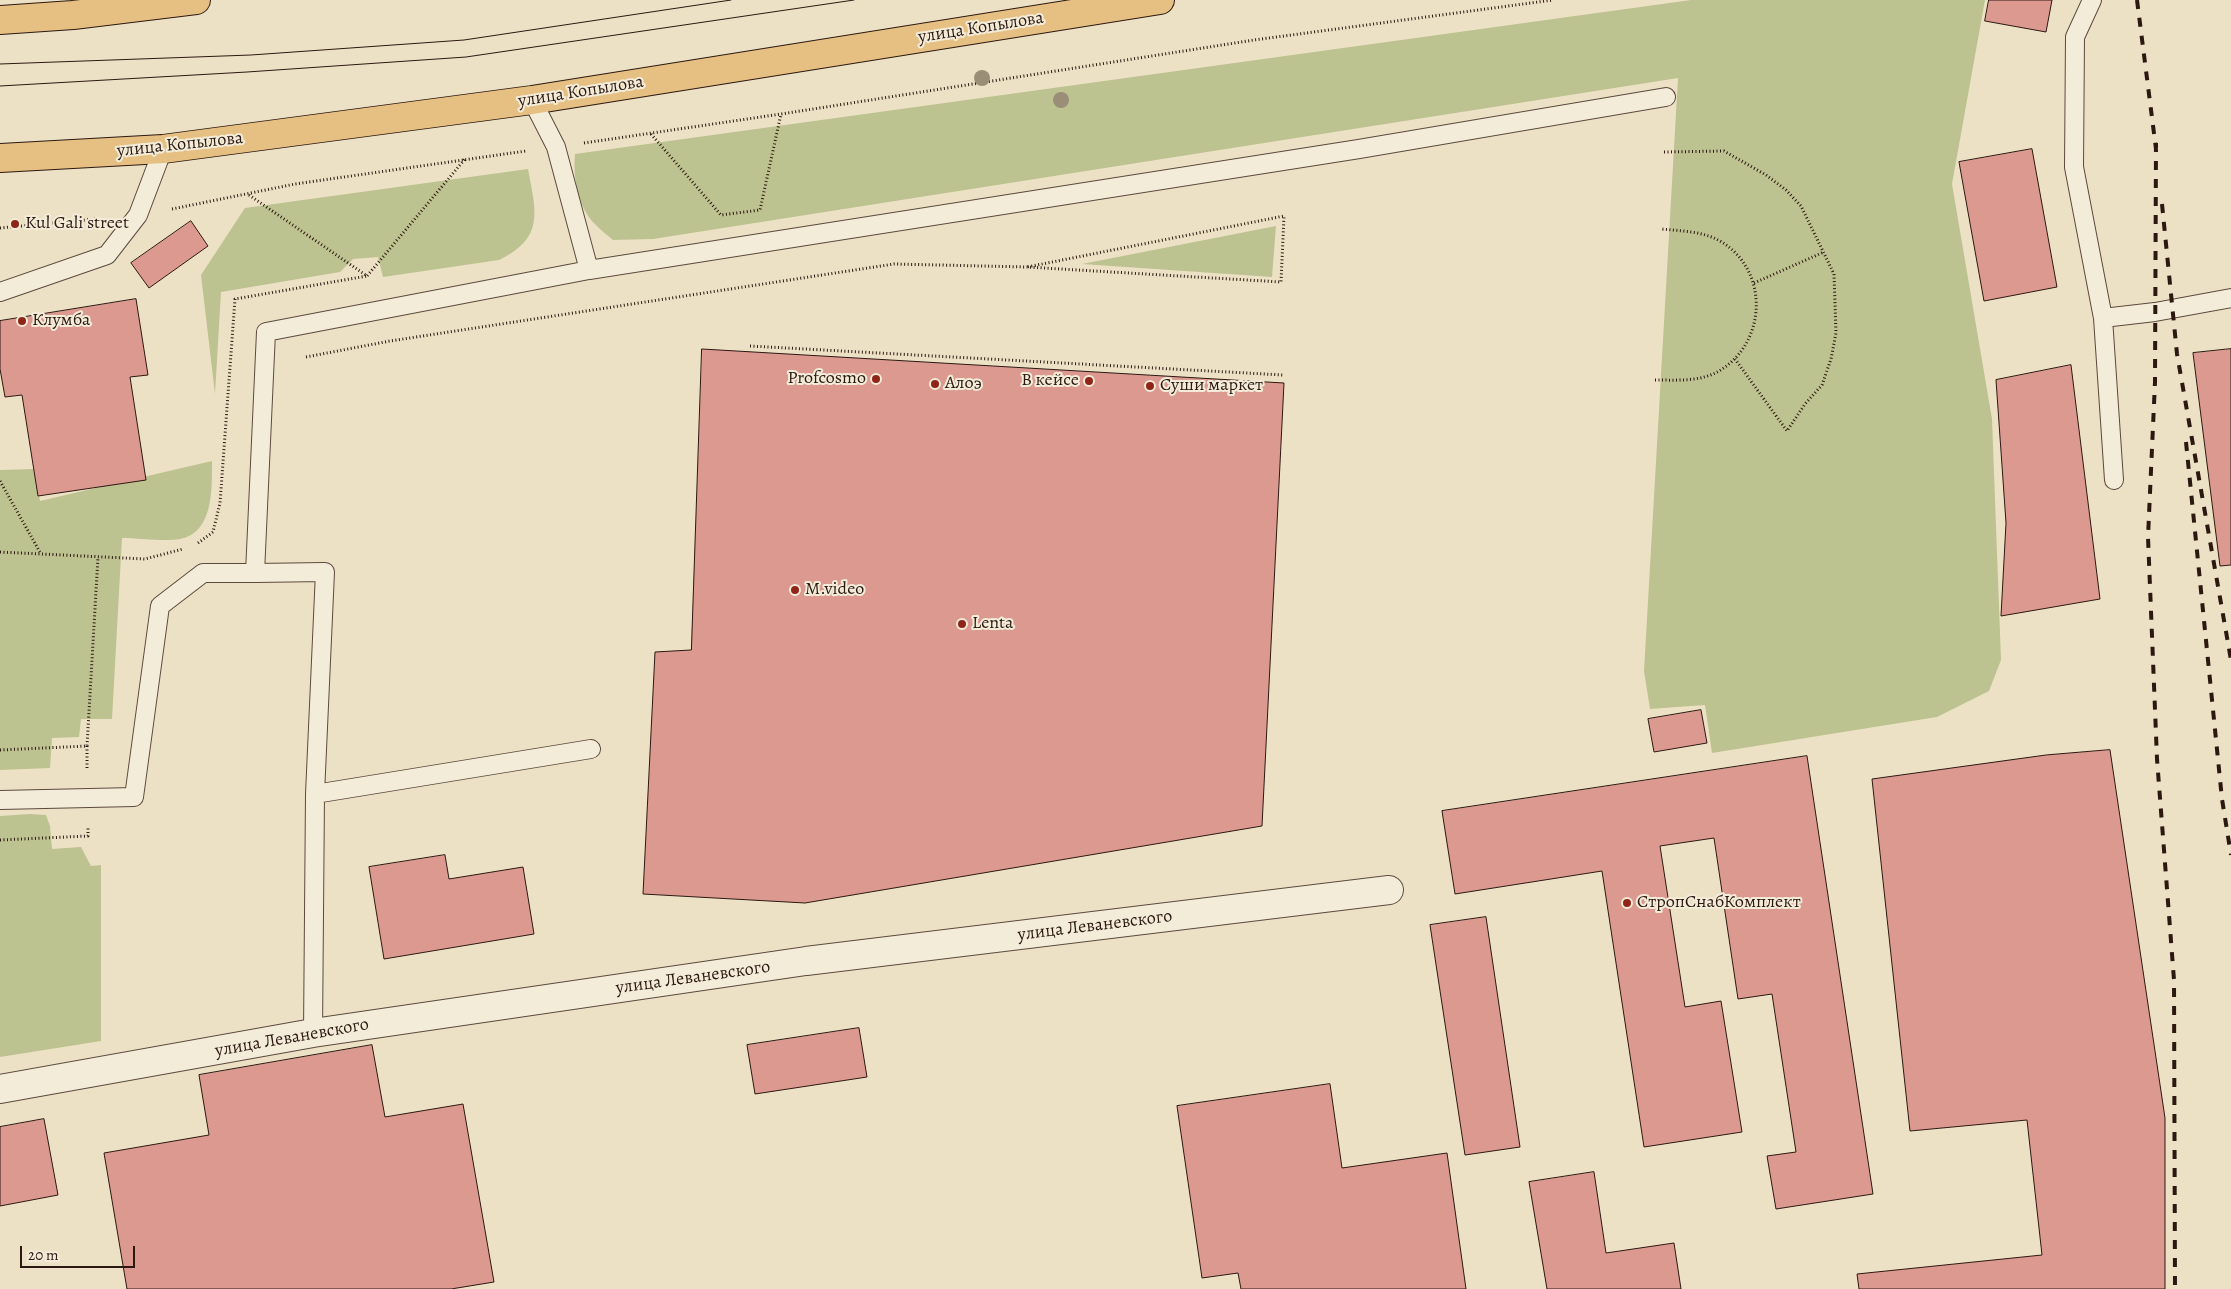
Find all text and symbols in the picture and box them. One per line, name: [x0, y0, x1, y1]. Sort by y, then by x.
street label: улица Копылова: [917, 7, 1045, 49]
street label: улица Копылова: [517, 71, 645, 113]
street label: улица Копылова: [116, 128, 244, 162]
place label: Kul Gali street: [25, 213, 129, 235]
marker: Kul Gali street: [9, 218, 21, 230]
place label: Клумба: [32, 310, 90, 332]
marker: Клумба: [16, 315, 28, 327]
place label: Profcosmo: [787, 368, 866, 390]
place label: В кейсе: [1021, 370, 1079, 392]
marker: Profcosmo: [870, 373, 882, 385]
place label: Алоэ: [945, 373, 982, 395]
marker: В кейсе: [1083, 375, 1095, 387]
place label: Суши маркет: [1160, 375, 1263, 397]
marker: Алоэ: [929, 378, 941, 390]
marker: Суши маркет: [1144, 380, 1156, 392]
place label: M.video: [805, 579, 864, 601]
marker: M.video: [789, 584, 801, 596]
place label: Lenta: [972, 613, 1013, 635]
marker: Lenta: [956, 618, 968, 630]
place label: СтропСнабКомплект: [1637, 892, 1801, 914]
marker: СтропСнабКомплект: [1621, 897, 1633, 909]
street label: улица Леваневского: [1016, 906, 1174, 946]
street label: улица Леваневского: [614, 956, 772, 1000]
street label: улица Леваневского: [213, 1014, 371, 1062]
scale bar: [22, 1236, 138, 1268]
text: 20 m: [28, 1245, 59, 1265]

